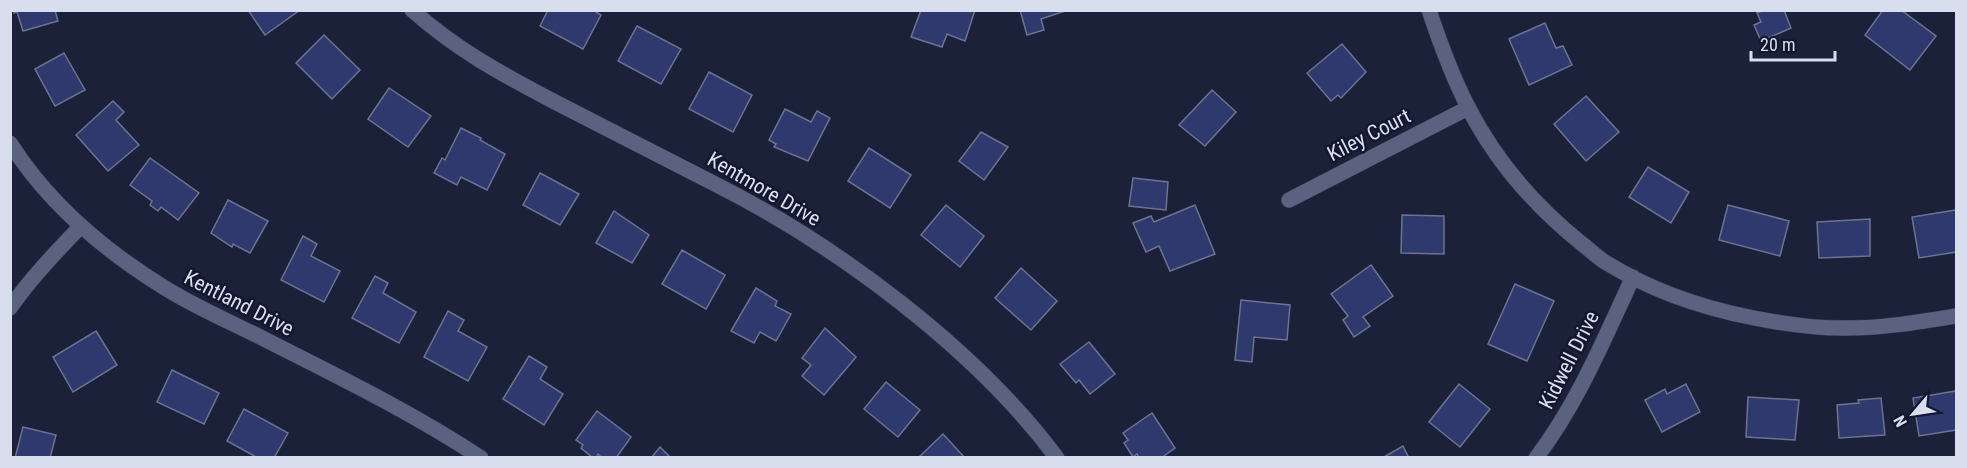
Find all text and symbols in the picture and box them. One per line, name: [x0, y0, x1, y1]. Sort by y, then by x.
scale bar: [1751, 24, 1835, 62]
text: 20 m: [1760, 34, 1795, 55]
street label: Kiley Court: [1323, 104, 1415, 166]
street label: Kentmore Drive: [703, 147, 825, 231]
street label: Kentland Drive: [180, 265, 298, 341]
street label: Kidwell Drive: [1534, 307, 1604, 413]
north arrow: [1883, 384, 1943, 444]
text: N: [1890, 412, 1911, 430]

